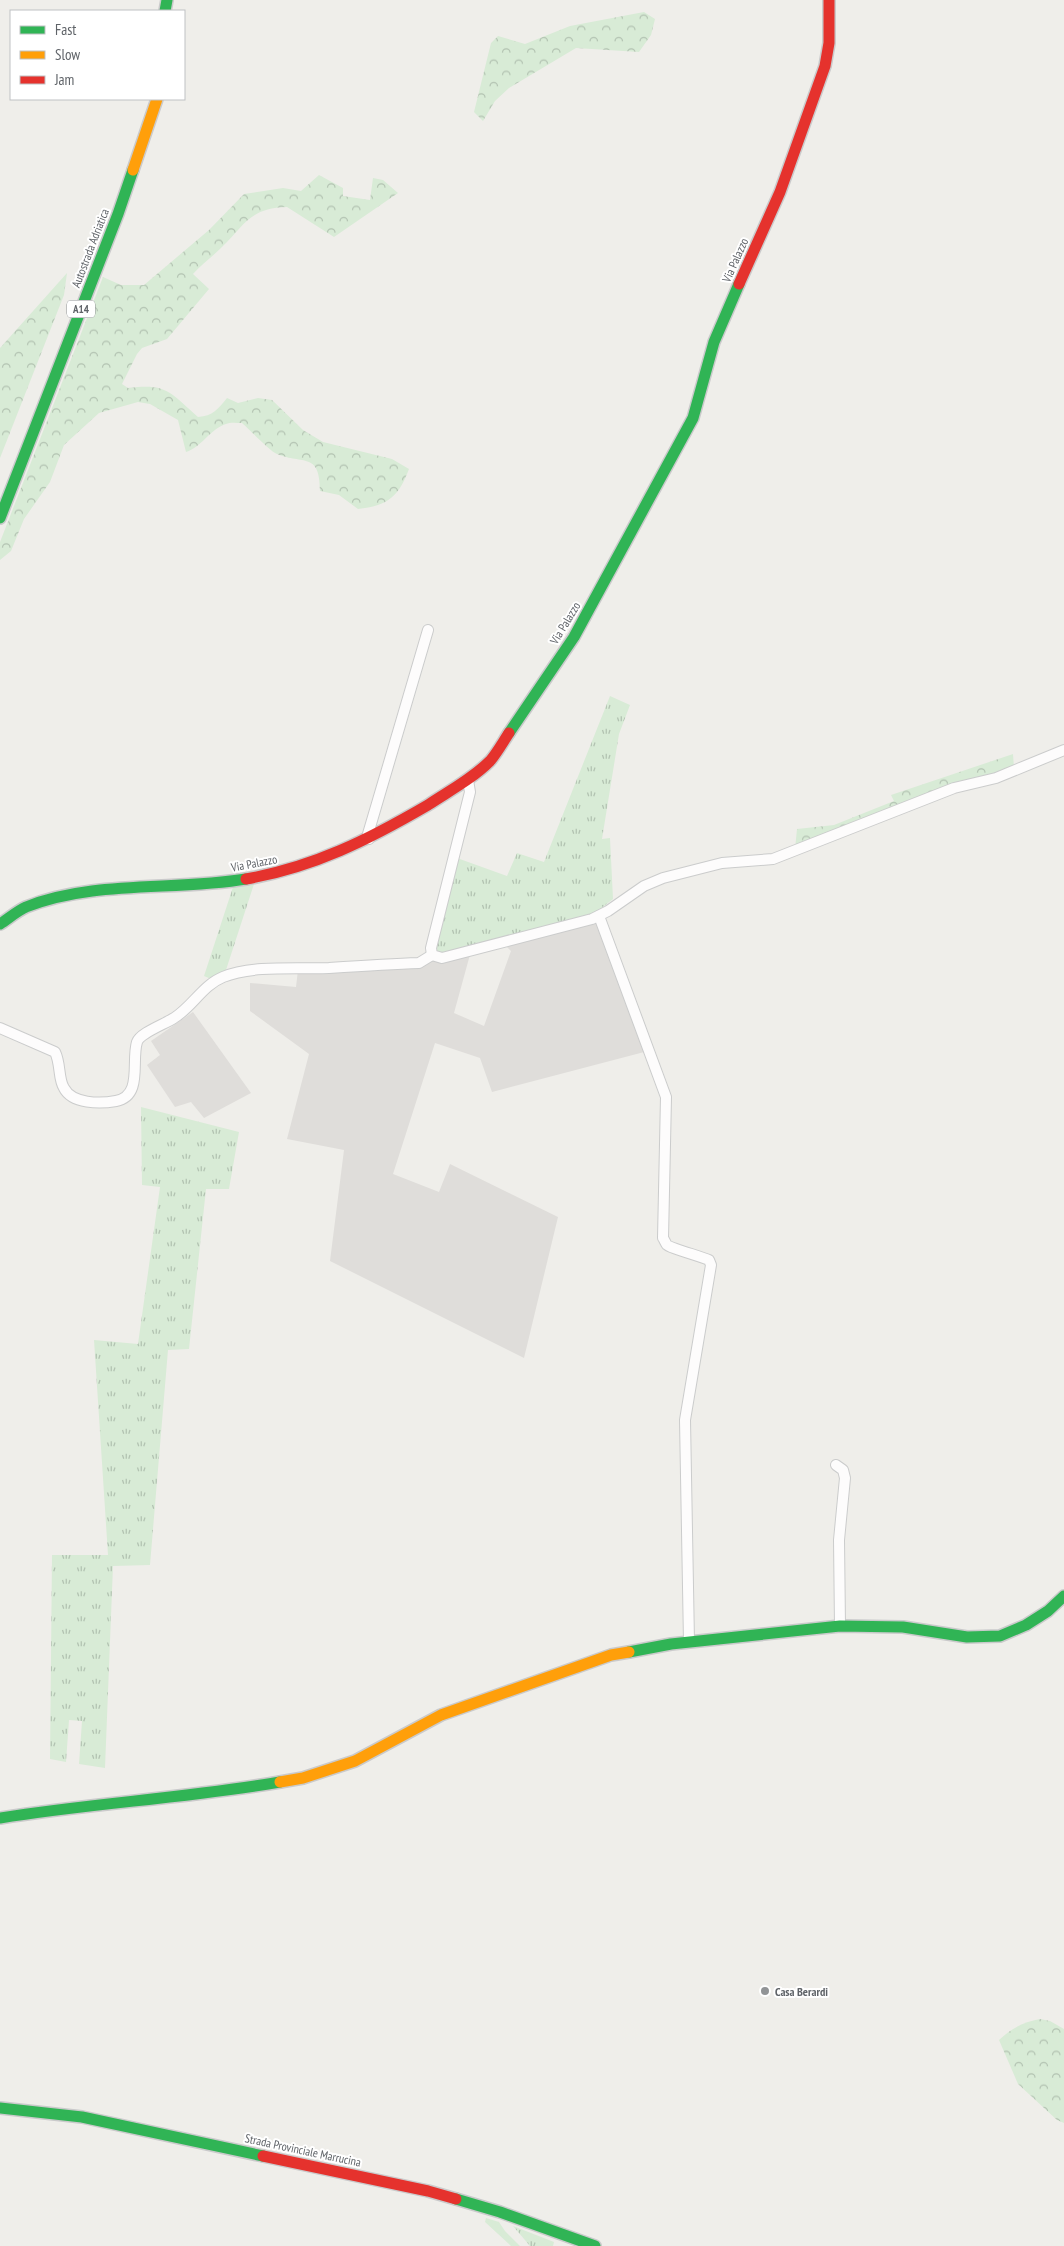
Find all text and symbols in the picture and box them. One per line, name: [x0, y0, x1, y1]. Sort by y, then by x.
legend: [10, 10, 185, 100]
text: Fast: [55, 20, 76, 39]
text: Slow: [55, 45, 80, 64]
text: Jam: [54, 70, 74, 89]
street label: Autostrada Adriatica: [68, 206, 112, 290]
street label: Via Palazzo: [718, 236, 751, 285]
road number: A14: [67, 300, 95, 318]
street label: Via Palazzo: [546, 599, 583, 648]
street label: Via Palazzo: [229, 851, 278, 875]
place label: Casa Berardi: [775, 1984, 828, 1999]
marker: Casa Berardi: [759, 1985, 771, 1997]
street label: Strada Provinciale Marrucina: [244, 2130, 363, 2170]

